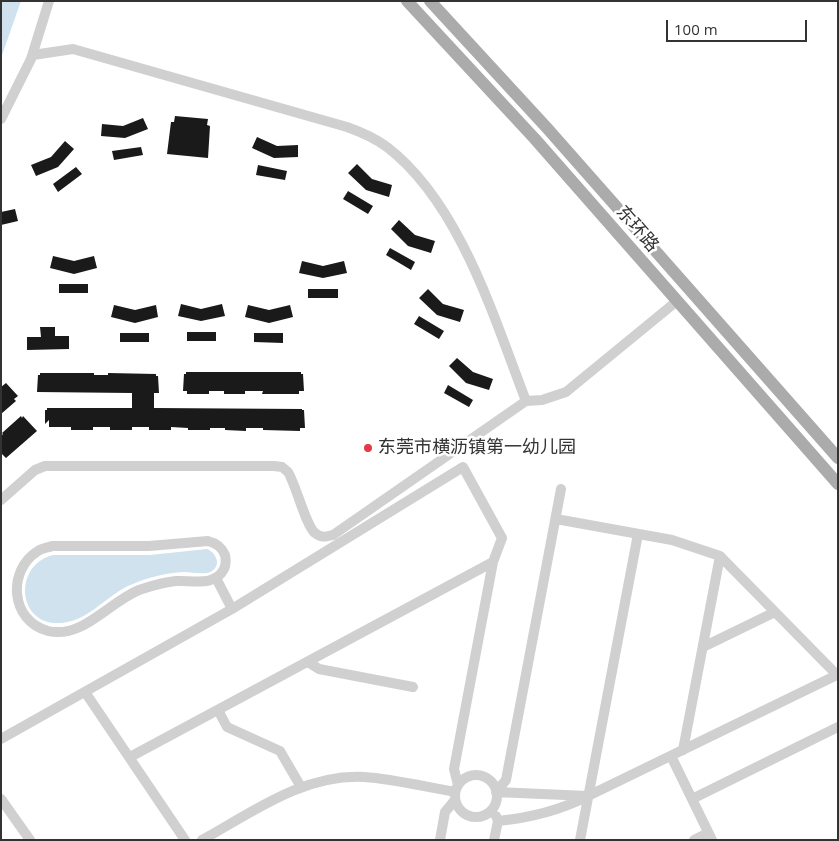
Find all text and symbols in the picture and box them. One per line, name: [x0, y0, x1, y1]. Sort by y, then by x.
scale bar: [669, 10, 810, 42]
text: 100 m: [674, 19, 718, 39]
street label: 东环路: [611, 202, 663, 256]
place label: 东莞市横沥镇第一幼儿园: [378, 437, 576, 459]
marker: 东莞市横沥镇第一幼儿园: [362, 442, 374, 454]

